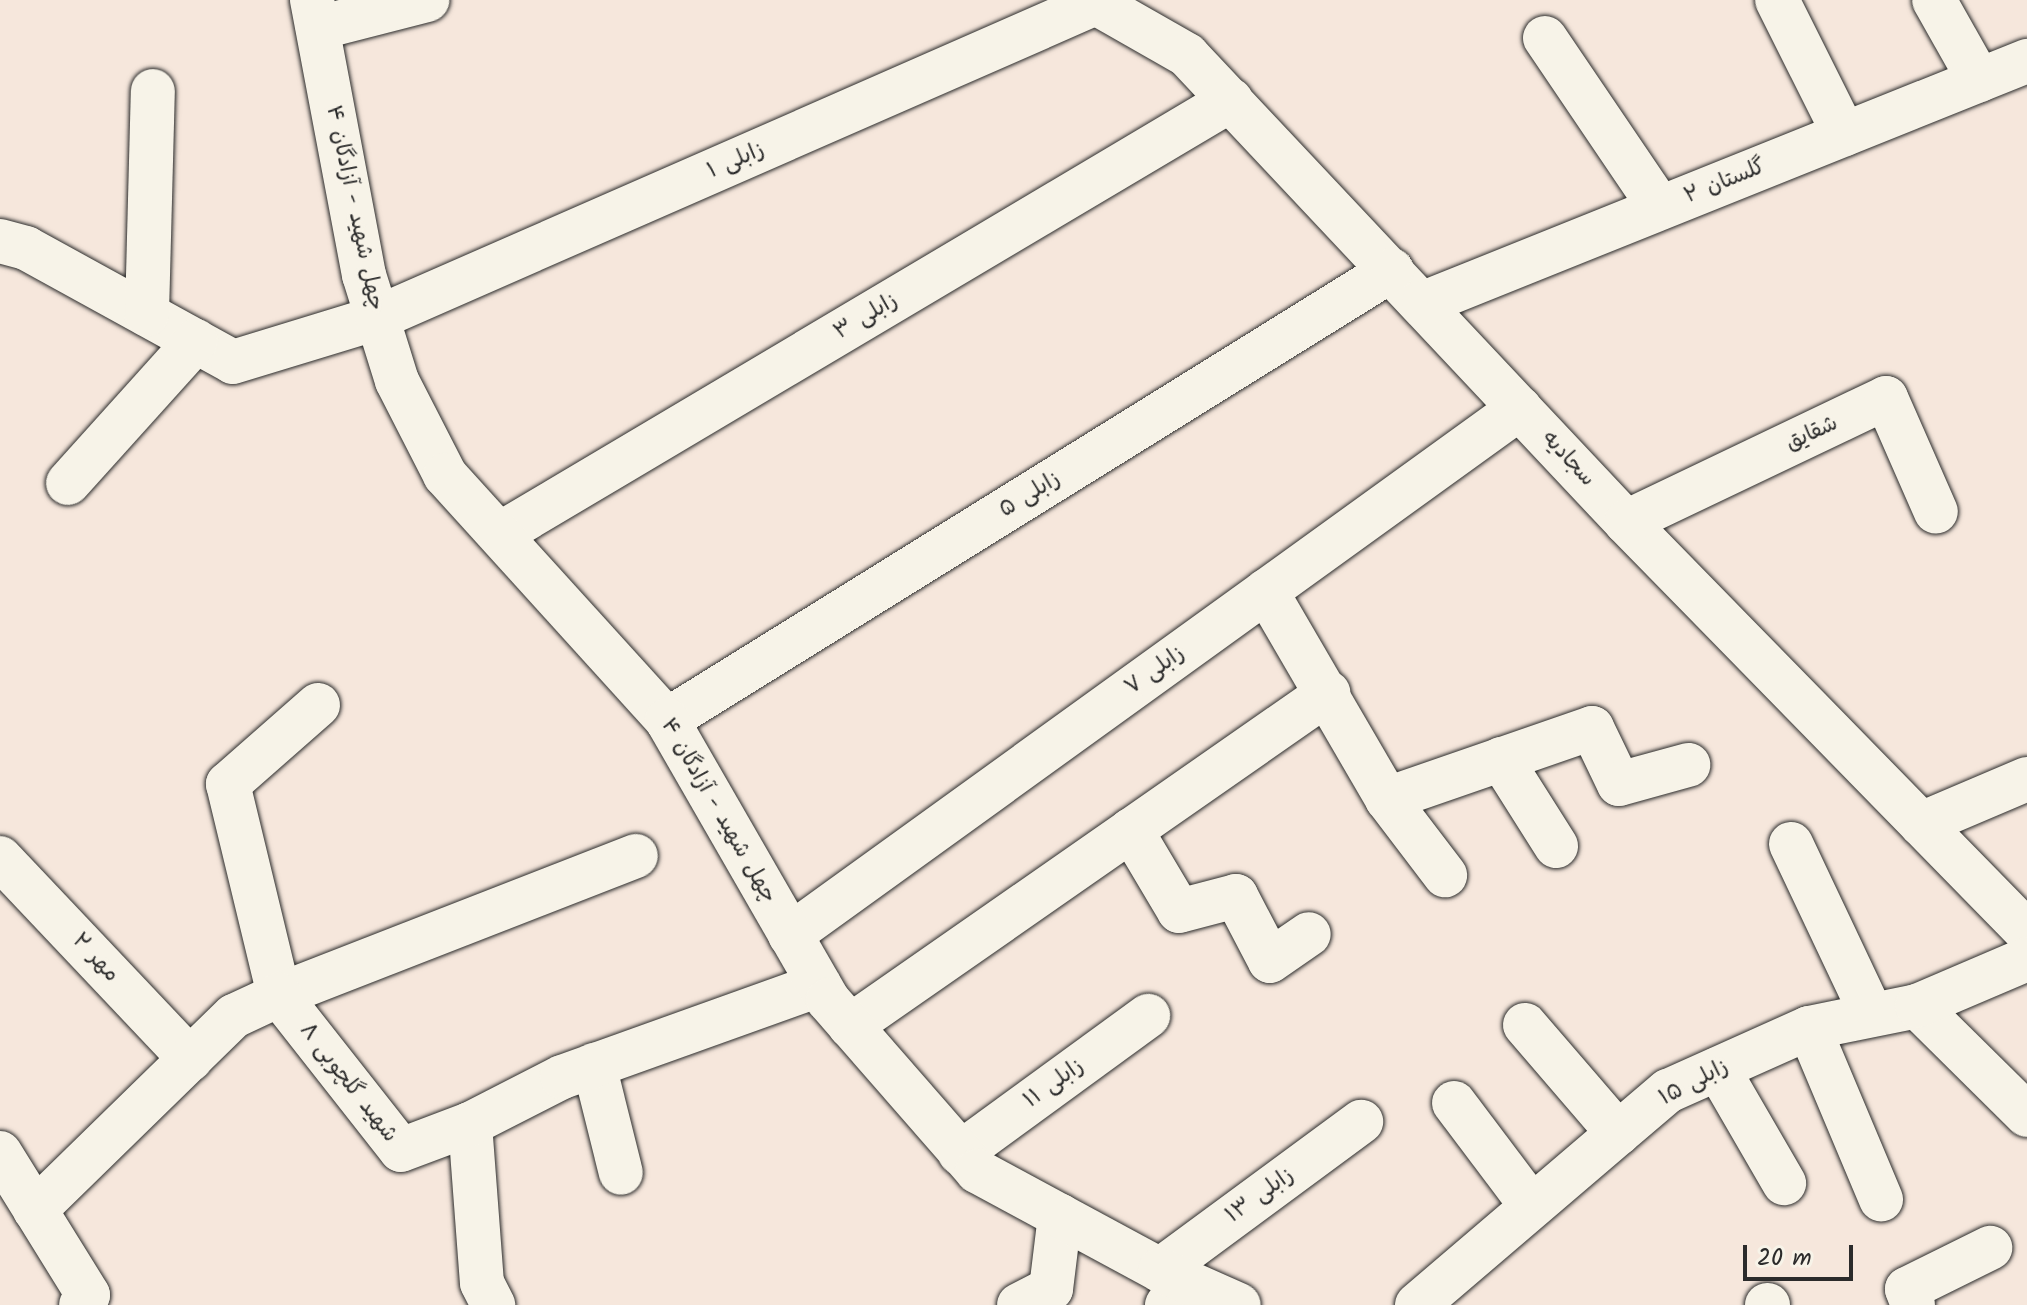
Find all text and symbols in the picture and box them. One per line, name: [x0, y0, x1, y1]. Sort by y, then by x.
street label: چهل شهید - آزادگان ۴: [319, 103, 389, 313]
street label: زابلی ۱: [704, 137, 768, 185]
street label: گلستان ۲: [1681, 154, 1769, 210]
street label: زابلی ۳: [830, 288, 902, 346]
street label: شقایق: [1782, 411, 1842, 457]
street label: سجادیه: [1536, 426, 1600, 492]
street label: زابلی ۵: [995, 466, 1065, 524]
street label: زابلی ۷: [1120, 641, 1190, 701]
street label: چهل شهید - آزادگان ۴: [654, 714, 782, 908]
street label: مهر ۲: [66, 928, 124, 988]
street label: شهید گلچوبی ۸: [293, 1018, 403, 1148]
street label: زابلی ۱۱: [1019, 1054, 1089, 1114]
street label: زابلی ۱۵: [1655, 1054, 1733, 1112]
street label: زابلی ۱۳: [1221, 1163, 1299, 1229]
scale bar: [1747, 1229, 1857, 1279]
text: 20 m: [1757, 1239, 1812, 1278]

